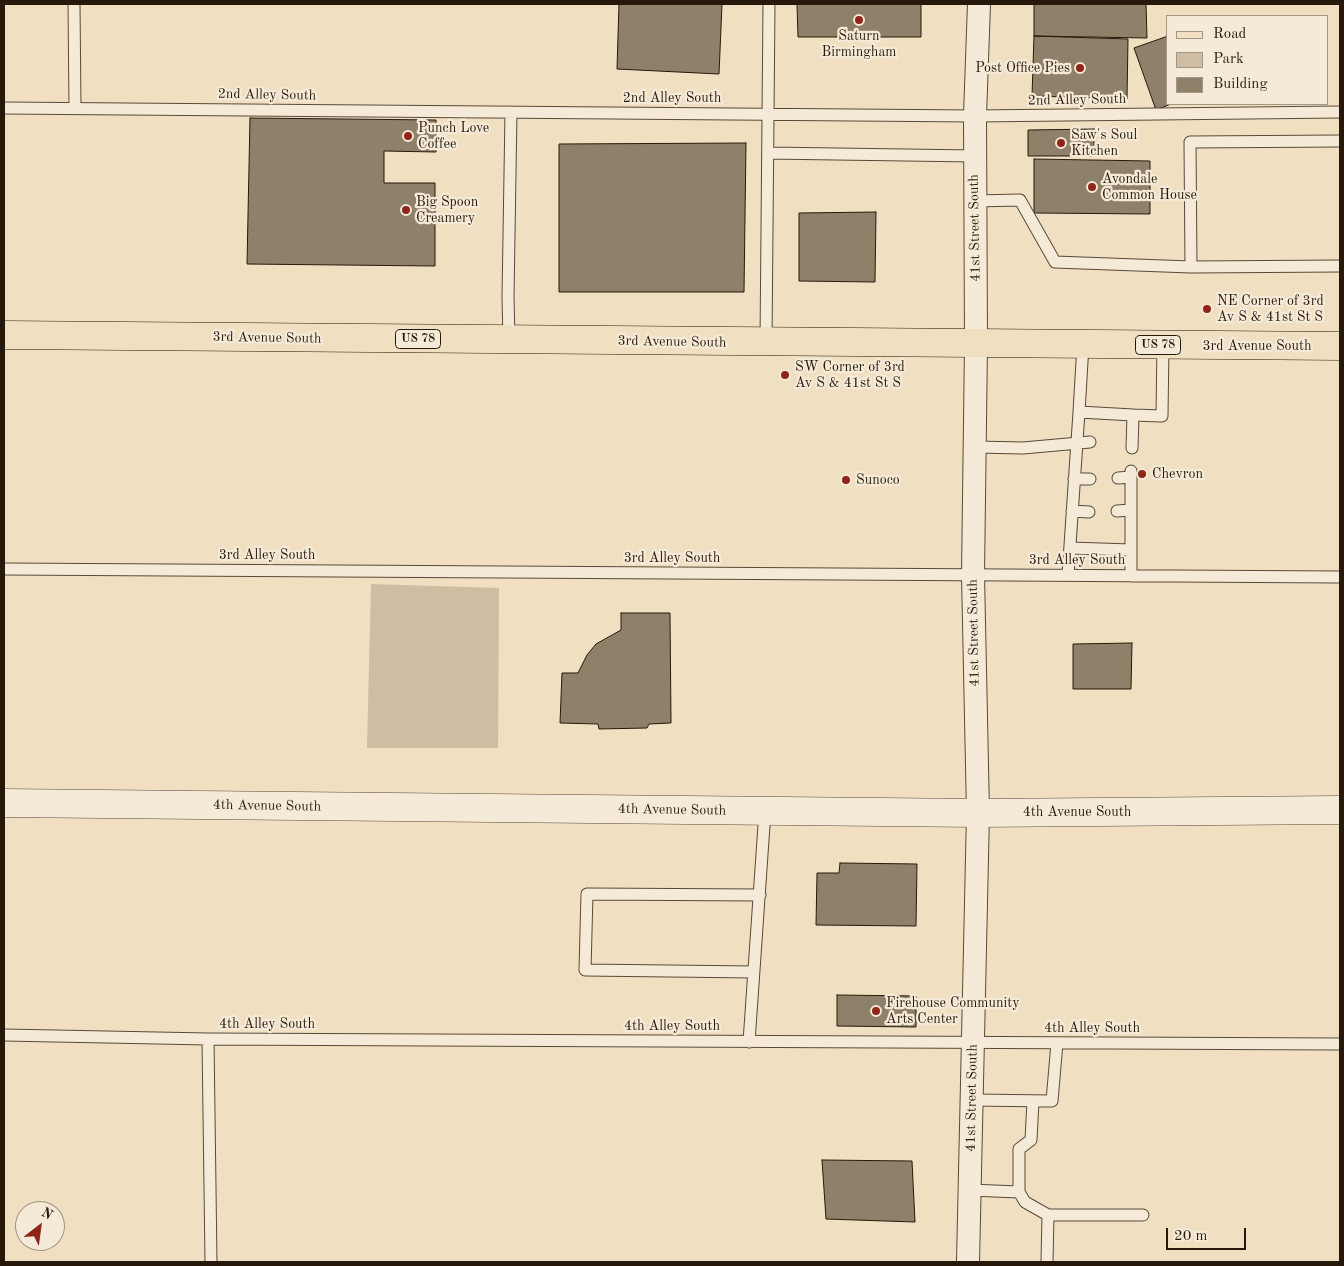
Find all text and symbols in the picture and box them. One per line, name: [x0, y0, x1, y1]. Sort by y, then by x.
marker: Saturn Birmingham: [853, 14, 865, 26]
legend: [1166, 15, 1329, 105]
text: Road: [1213, 27, 1246, 42]
place label: Saturn Birmingham: [822, 28, 896, 60]
text: Park: [1213, 52, 1244, 67]
place label: Post Office Pies: [975, 60, 1070, 76]
marker: Post Office Pies: [1074, 62, 1086, 74]
text: Building: [1213, 77, 1268, 92]
street label: 2nd Alley South: [218, 86, 316, 104]
street label: 2nd Alley South: [623, 90, 721, 106]
street label: 2nd Alley South: [1028, 91, 1126, 109]
place label: Punch Love Coffee: [418, 120, 489, 152]
place label: Saw's Soul Kitchen: [1071, 127, 1137, 160]
marker: Punch Love Coffee: [402, 130, 414, 142]
marker: Saw's Soul Kitchen: [1055, 137, 1067, 149]
place label: Avondale Common House: [1102, 171, 1197, 203]
street label: 41st Street South: [966, 174, 984, 282]
marker: Avondale Common House: [1086, 181, 1098, 193]
place label: Big Spoon Creamery: [416, 194, 478, 226]
marker: Big Spoon Creamery: [400, 204, 412, 216]
place label: NE Corner of 3rd Av S & 41st St S: [1217, 293, 1324, 326]
marker: NE Corner of 3rd Av S & 41st St S: [1201, 303, 1213, 315]
street label: 3rd Avenue South: [212, 329, 322, 347]
road number: US 78: [396, 329, 440, 348]
street label: 3rd Avenue South: [617, 333, 727, 351]
road number: US 78: [1136, 336, 1180, 354]
street label: 3rd Avenue South: [1202, 338, 1312, 354]
place label: SW Corner of 3rd Av S & 41st St S: [795, 359, 905, 392]
marker: SW Corner of 3rd Av S & 41st St S: [779, 369, 791, 381]
place label: Chevron: [1152, 466, 1203, 482]
marker: Chevron: [1136, 468, 1148, 480]
place label: Sunoco: [856, 472, 900, 488]
marker: Sunoco: [840, 474, 852, 486]
street label: 3rd Alley South: [219, 547, 315, 563]
street label: 3rd Alley South: [624, 550, 720, 566]
street label: 3rd Alley South: [1029, 552, 1125, 568]
street label: 41st Street South: [965, 579, 983, 687]
street label: 4th Avenue South: [213, 797, 321, 815]
street label: 4th Avenue South: [618, 801, 726, 819]
street label: 4th Avenue South: [1023, 804, 1131, 820]
place label: Firehouse Community Arts Center: [886, 995, 1020, 1028]
marker: Firehouse Community Arts Center: [870, 1005, 882, 1017]
street label: 4th Alley South: [219, 1016, 315, 1032]
street label: 4th Alley South: [624, 1018, 720, 1034]
street label: 4th Alley South: [1044, 1020, 1140, 1036]
street label: 41st Street South: [963, 1044, 981, 1152]
north arrow: [15, 1201, 65, 1251]
text: N: [39, 1205, 55, 1223]
scale bar: [1169, 1218, 1249, 1250]
text: 20 m: [1174, 1229, 1208, 1244]

